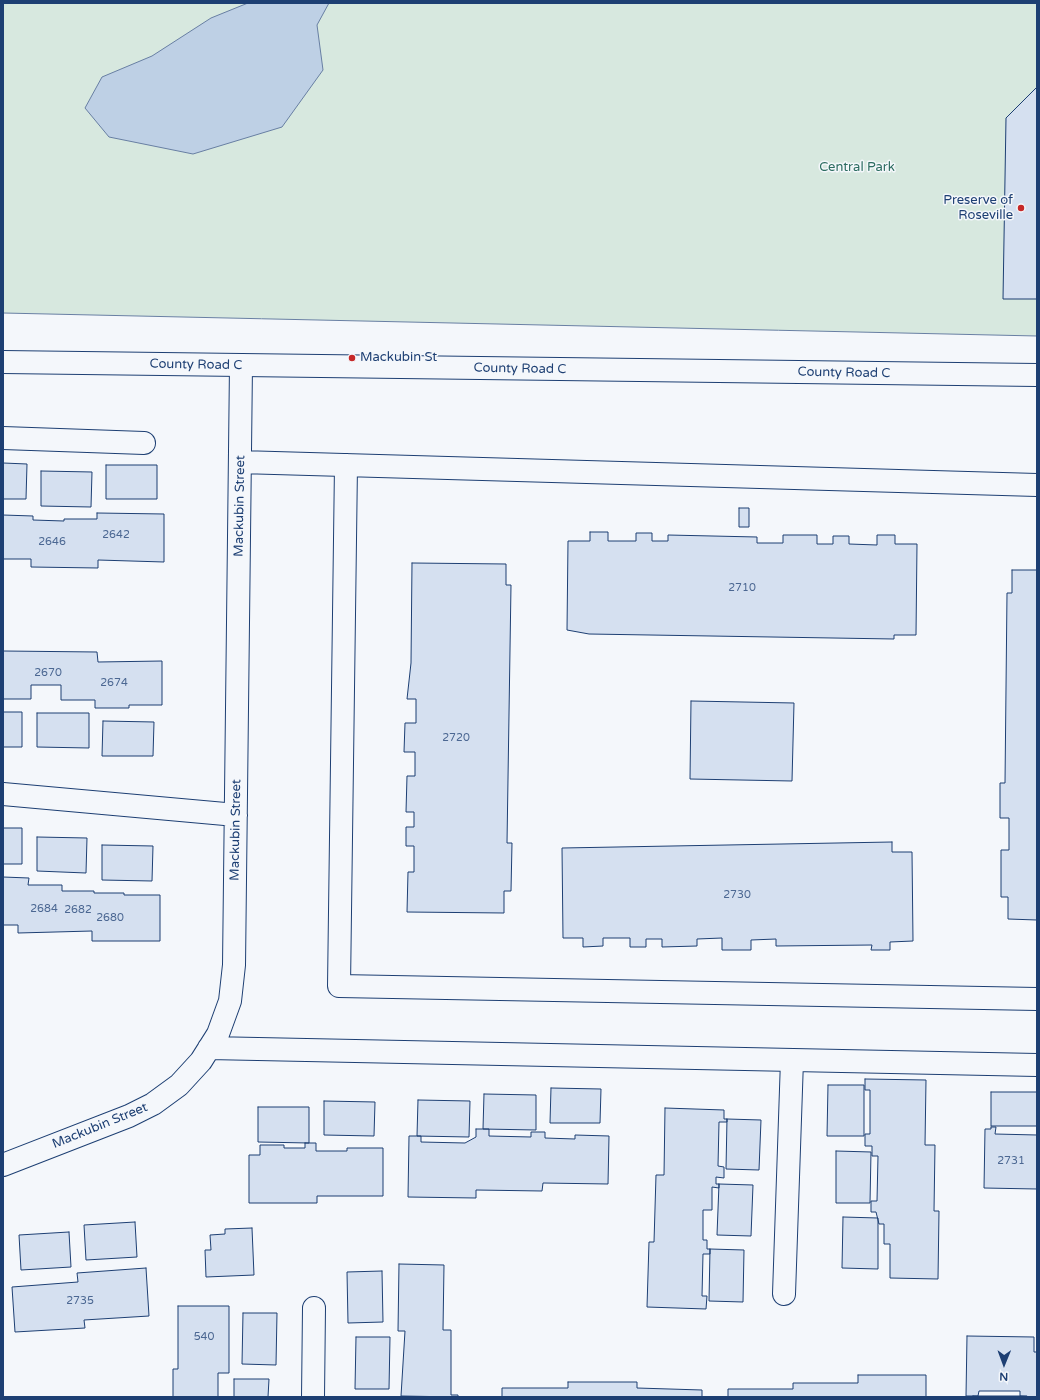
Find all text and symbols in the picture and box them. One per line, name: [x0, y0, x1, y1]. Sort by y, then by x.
park label: Central Park: [819, 160, 895, 176]
place label: Preserve of Roseville: [943, 193, 1013, 224]
marker: Preserve of Roseville: [1016, 203, 1026, 213]
place label: Mackubin St: [360, 350, 437, 366]
marker: Mackubin St: [347, 353, 357, 363]
street label: County Road C: [149, 356, 243, 374]
street label: County Road C: [473, 360, 567, 378]
street label: County Road C: [797, 364, 891, 382]
street label: Mackubin Street: [231, 455, 249, 557]
house number: 2642: [102, 528, 130, 542]
house number: 2646: [38, 535, 66, 549]
house number: 2710: [728, 581, 756, 595]
house number: 2670: [34, 666, 62, 680]
house number: 2674: [100, 676, 128, 690]
house number: 2720: [442, 731, 470, 745]
street label: Mackubin Street: [227, 779, 245, 881]
house number: 2730: [723, 888, 751, 902]
house number: 2684: [30, 902, 58, 916]
house number: 2682: [64, 903, 92, 917]
house number: 2680: [96, 911, 124, 925]
street label: Mackubin Street: [50, 1100, 150, 1152]
house number: 2731: [997, 1154, 1025, 1168]
house number: 2735: [66, 1294, 94, 1308]
house number: 540: [194, 1330, 214, 1344]
north arrow: [984, 1344, 1024, 1384]
text: N: [999, 1370, 1008, 1383]

